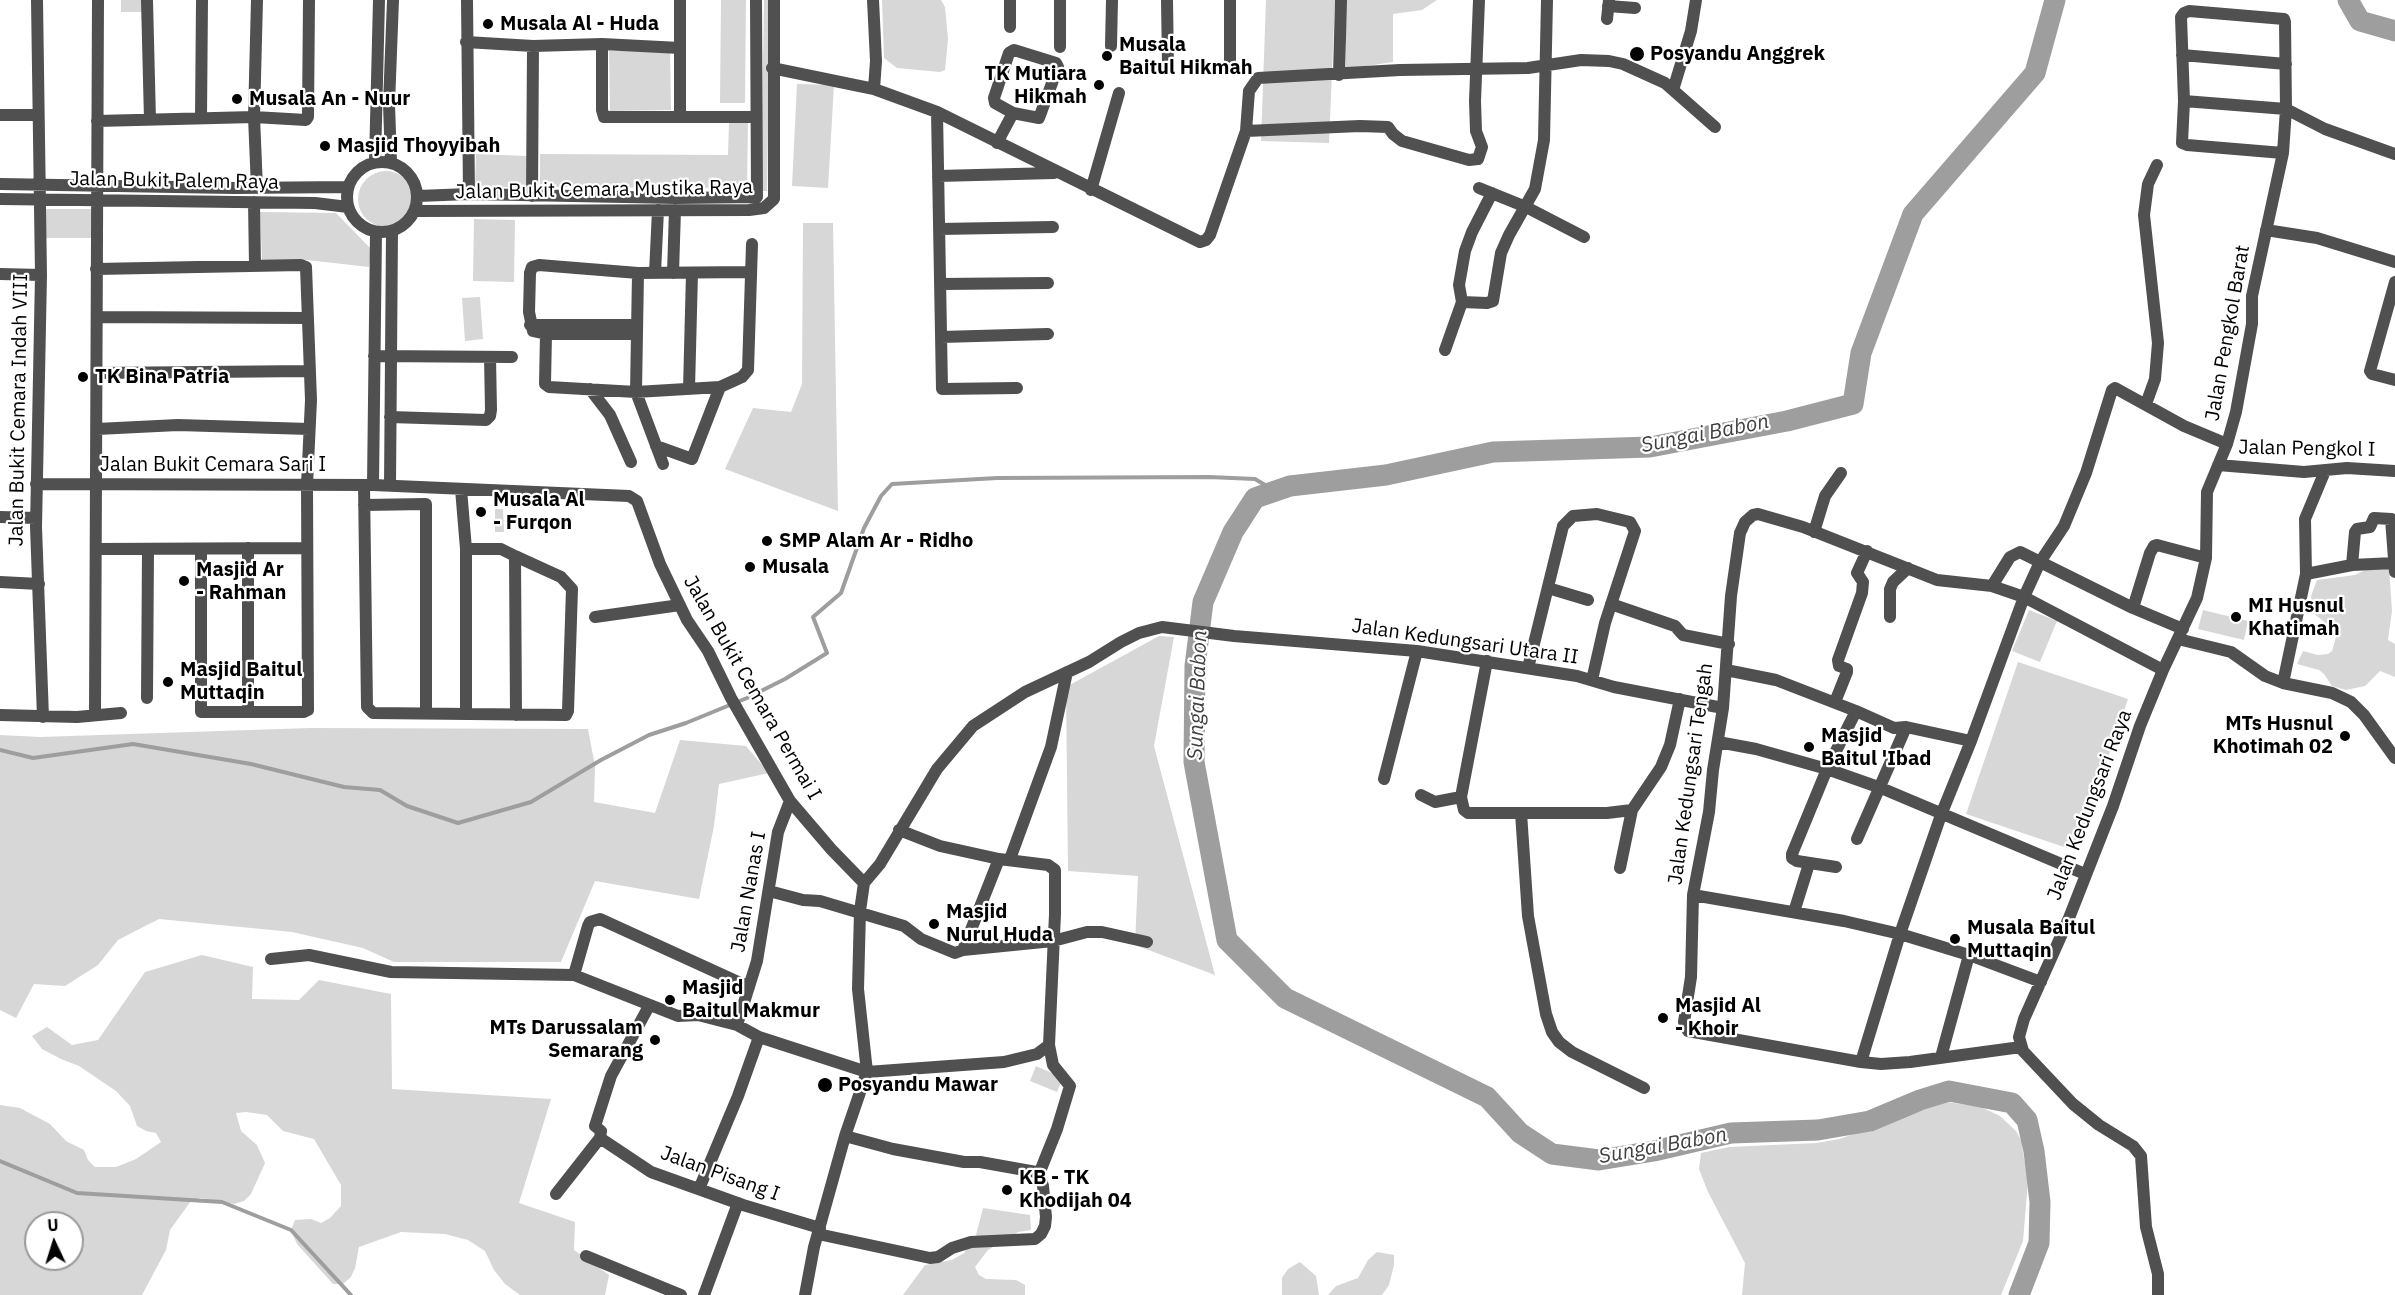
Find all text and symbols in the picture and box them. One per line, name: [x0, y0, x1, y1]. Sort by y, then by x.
place label: Musala Al - Huda: [500, 12, 659, 36]
marker: Musala Al - Huda: [481, 17, 495, 31]
place label: Musala Baitul Hikmah: [1119, 33, 1253, 80]
place label: Posyandu Anggrek: [1650, 42, 1825, 66]
marker: Posyandu Anggrek: [1628, 45, 1646, 63]
marker: Musala Baitul Hikmah: [1100, 49, 1114, 63]
place label: TK Mutiara Hikmah: [984, 62, 1087, 109]
marker: TK Mutiara Hikmah: [1092, 78, 1106, 92]
place label: Musala An - Nuur: [249, 87, 410, 111]
marker: Musala An - Nuur: [230, 92, 244, 106]
place label: Masjid Thoyyibah: [337, 134, 500, 158]
marker: Masjid Thoyyibah: [318, 139, 332, 153]
street label: Jalan Bukit Palem Raya: [69, 167, 279, 195]
street label: Jalan Bukit Cemara Mustika Raya: [455, 175, 753, 205]
street label: Jalan Pengkol Barat: [2201, 243, 2255, 423]
street label: Jalan Bukit Cemara Indah VIII: [5, 273, 33, 547]
place label: TK Bina Patria: [95, 365, 229, 389]
marker: TK Bina Patria: [76, 370, 90, 384]
water label: Sungai Babon: [1639, 409, 1771, 459]
street label: Jalan Pengkol I: [2238, 436, 2376, 462]
street label: Jalan Bukit Cemara Sari I: [100, 453, 326, 477]
place label: Musala Al - Furqon: [493, 488, 585, 535]
marker: Musala Al - Furqon: [474, 505, 488, 519]
place label: SMP Alam Ar - Ridho: [779, 529, 973, 553]
marker: SMP Alam Ar - Ridho: [760, 534, 774, 548]
place label: Musala: [762, 555, 829, 579]
place label: Masjid Ar - Rahman: [196, 558, 287, 605]
marker: Musala: [743, 560, 757, 574]
street label: Jalan Bukit Cemara Permai I: [678, 572, 826, 804]
marker: Masjid Ar - Rahman: [177, 574, 191, 588]
place label: MI Husnul Khatimah: [2248, 594, 2344, 641]
marker: MI Husnul Khatimah: [2229, 610, 2243, 624]
street label: Jalan Kedungsari Utara II: [1350, 614, 1580, 670]
water label: Sungai Babon: [1183, 630, 1213, 760]
place label: Masjid Baitul Muttaqin: [180, 658, 302, 705]
street label: Jalan Kedungsari Tengah: [1664, 662, 1718, 886]
marker: Masjid Baitul Muttaqin: [161, 675, 175, 689]
street label: Jalan Kedungsari Raya: [2043, 706, 2137, 904]
place label: MTs Husnul Khotimah 02: [2213, 712, 2333, 759]
place label: Masjid Baitul 'Ibad: [1821, 724, 1931, 771]
marker: MTs Husnul Khotimah 02: [2338, 729, 2352, 743]
marker: Masjid Baitul 'Ibad: [1802, 740, 1816, 754]
street label: Jalan Nanas I: [727, 830, 771, 954]
place label: Masjid Nurul Huda: [946, 900, 1053, 947]
place label: Musala Baitul Muttaqin: [1967, 916, 2095, 963]
marker: Masjid Nurul Huda: [927, 917, 941, 931]
marker: Musala Baitul Muttaqin: [1948, 932, 1962, 946]
place label: Masjid Baitul Makmur: [682, 976, 820, 1023]
marker: Masjid Baitul Makmur: [663, 993, 677, 1007]
place label: Masjid Al - Khoir: [1675, 994, 1761, 1041]
marker: Masjid Al - Khoir: [1656, 1011, 1670, 1025]
place label: MTs Darussalam Semarang: [490, 1016, 643, 1063]
marker: MTs Darussalam Semarang: [648, 1033, 662, 1047]
place label: Posyandu Mawar: [838, 1073, 998, 1097]
marker: Posyandu Mawar: [816, 1076, 834, 1094]
water label: Sungai Babon: [1597, 1122, 1729, 1170]
street label: Jalan Pisang I: [657, 1141, 783, 1207]
place label: KB - TK Khodijah 04: [1019, 1166, 1132, 1213]
marker: KB - TK Khodijah 04: [1000, 1183, 1014, 1197]
north arrow: [24, 1211, 84, 1271]
text: U: [47, 1215, 59, 1235]

